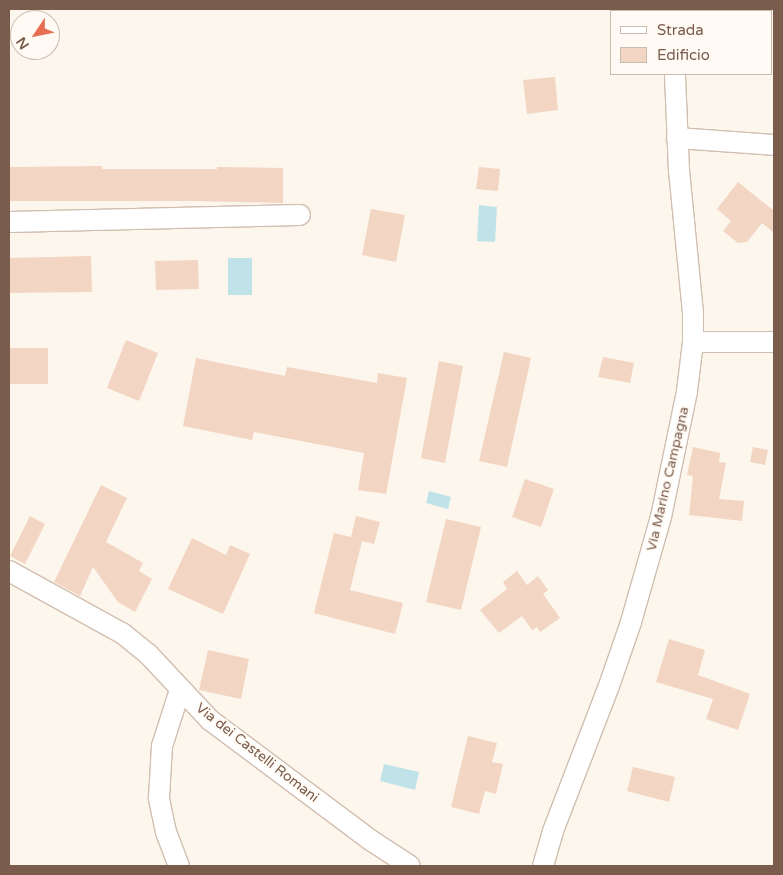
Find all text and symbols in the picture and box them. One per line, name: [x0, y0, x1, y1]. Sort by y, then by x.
north arrow: [10, 10, 60, 60]
legend: [610, 10, 773, 75]
text: Strada: [657, 21, 704, 39]
text: N: [13, 34, 33, 53]
text: Edificio: [657, 46, 710, 64]
street label: Via Marino Campagna: [643, 405, 693, 553]
street label: Via dei Castelli Romani: [192, 700, 322, 806]

